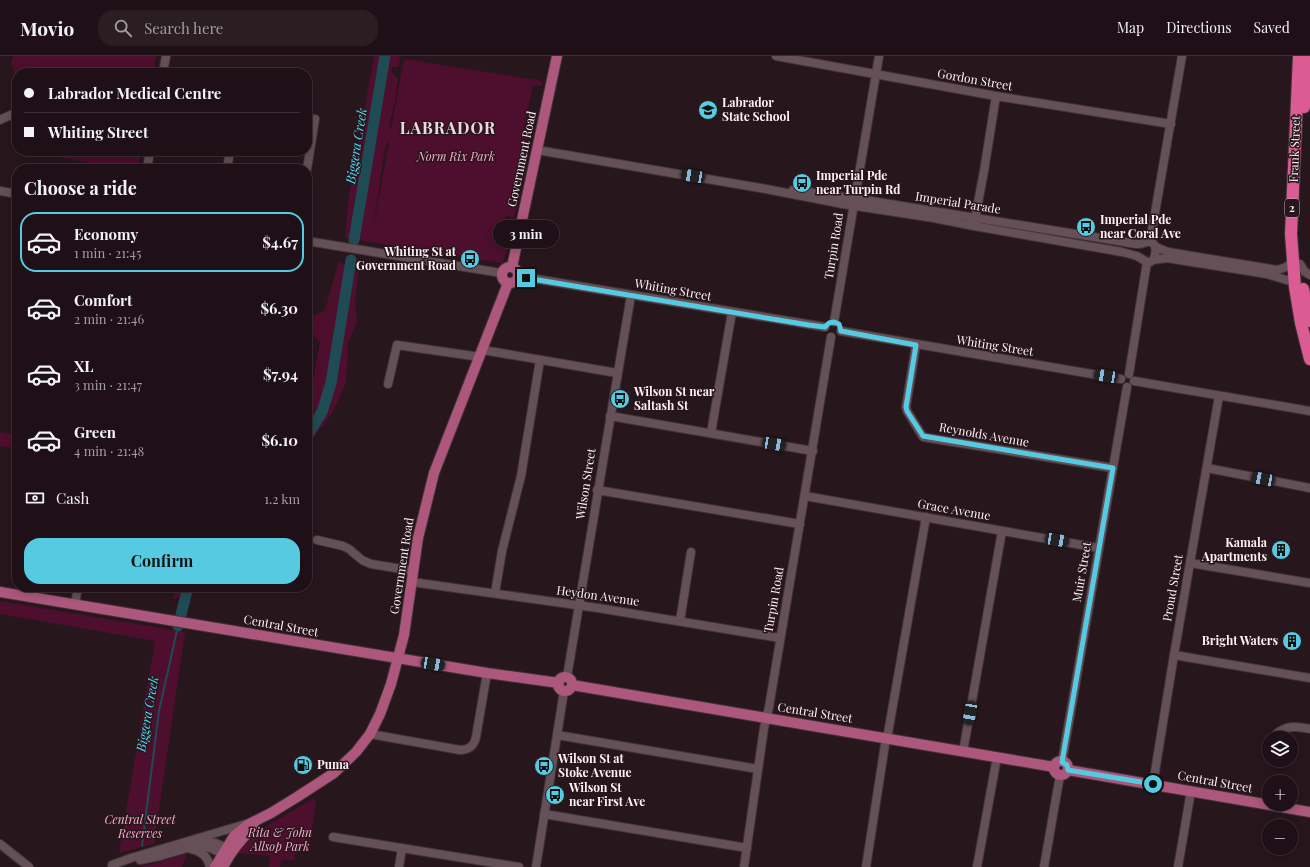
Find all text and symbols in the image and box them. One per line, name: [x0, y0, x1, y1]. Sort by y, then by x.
search box: [98, 10, 378, 46]
text: Movio: [20, 15, 74, 41]
icon: search: [112, 17, 134, 39]
text: Search here: [144, 18, 223, 38]
text: Map: [1117, 18, 1144, 37]
text: Directions: [1166, 18, 1232, 37]
text: Saved: [1254, 18, 1290, 37]
street label: Gordon Street: [936, 65, 1015, 94]
text: Labrador Medical Centre: [48, 83, 221, 103]
place label: Labrador State School: [722, 94, 790, 124]
school or university icon: Labrador State School: [697, 99, 719, 121]
water label: Biggera Creek: [341, 106, 370, 186]
street label: Government Road: [503, 109, 539, 208]
street label: Frank Street: [1285, 114, 1303, 183]
district label: LABRADOR: [400, 117, 496, 138]
text: Whiting Street: [48, 122, 148, 142]
park label: Norm Rix Park: [416, 148, 495, 164]
place label: Imperial Pde near Turpin Rd: [816, 167, 900, 197]
car: [680, 168, 706, 184]
bus stop icon: Imperial Pde near Turpin Rd: [791, 172, 813, 194]
text: Choose a ride: [24, 176, 137, 200]
street label: Imperial Parade: [914, 187, 1002, 217]
road number: 2: [1285, 199, 1299, 217]
place label: Imperial Pde near Coral Ave: [1100, 211, 1181, 241]
street label: Turpin Road: [820, 212, 846, 280]
bus stop icon: Imperial Pde near Coral Ave: [1075, 216, 1097, 238]
callout: 3 min: [493, 220, 559, 248]
icon: car: [26, 224, 62, 260]
text: Economy: [74, 224, 138, 244]
text: 3 min: [509, 225, 543, 242]
text: $4.67: [262, 232, 298, 252]
place label: Whiting St at Government Road: [356, 243, 457, 273]
text: 1 min · 21:45: [74, 244, 141, 261]
bus stop icon: Whiting St at Government Road: [459, 248, 481, 270]
route end: [517, 269, 535, 287]
street label: Whiting Street: [633, 274, 714, 304]
icon: car: [26, 290, 62, 326]
text: Comfort: [74, 290, 132, 310]
text: $6.30: [260, 298, 298, 318]
text: 2 min · 21:46: [74, 310, 144, 327]
street label: Whiting Street: [955, 331, 1036, 359]
icon: car: [26, 356, 62, 392]
text: XL: [74, 356, 94, 376]
text: $7.94: [263, 364, 298, 384]
car: [1093, 368, 1119, 384]
text: 3 min · 21:47: [74, 376, 142, 393]
place label: Wilson St near Saltash St: [633, 383, 715, 413]
bus stop icon: Wilson St near Saltash St: [609, 388, 631, 410]
street label: Reynolds Avenue: [938, 418, 1030, 450]
icon: car: [26, 422, 62, 458]
text: Green: [74, 422, 116, 442]
text: $6.10: [262, 430, 298, 450]
car: [761, 436, 787, 452]
text: 4 min · 21:48: [74, 442, 144, 459]
street label: Wilson Street: [571, 446, 599, 522]
car: [1250, 471, 1276, 487]
icon: cash: [24, 487, 46, 509]
text: Cash: [56, 488, 89, 508]
text: 1.2 km: [264, 490, 300, 507]
street label: Grace Avenue: [916, 495, 992, 523]
street label: Government Road: [385, 516, 417, 615]
car: [1044, 532, 1070, 548]
place label: Kamala Apartments: [1201, 534, 1268, 564]
button: Confirm: [24, 538, 300, 584]
building icon: Kamala Apartments: [1270, 539, 1292, 561]
street label: Muir Street: [1068, 540, 1094, 603]
street label: Proud Street: [1158, 552, 1186, 623]
street label: Turpin Road: [759, 565, 787, 634]
street label: Heydon Avenue: [556, 581, 641, 609]
street label: Central Street: [243, 611, 321, 640]
building icon: Bright Waters: [1281, 630, 1303, 652]
place label: Bright Waters: [1202, 632, 1278, 648]
car: [420, 656, 446, 672]
water label: Biggera Creek: [131, 674, 162, 754]
street label: Central Street: [777, 698, 855, 726]
car: [962, 700, 978, 726]
map controls: [1262, 731, 1298, 855]
button: layers: [1262, 731, 1298, 767]
place label: Wilson St at Stoke Avenue: [557, 750, 632, 780]
fuel station icon: Puma: [292, 754, 314, 776]
bus stop icon: Wilson St at Stoke Avenue: [533, 755, 555, 777]
place label: Puma: [317, 756, 350, 772]
street label: Central Street: [1177, 767, 1255, 796]
route start: [1144, 775, 1162, 793]
button: +: [1262, 775, 1298, 811]
place label: Wilson St near First Ave: [568, 779, 645, 809]
bus stop icon: Wilson St near First Ave: [544, 784, 566, 806]
park label: Central Street Reserves: [104, 811, 177, 841]
button: −: [1262, 819, 1298, 855]
park label: Rita & John Allsop Park: [247, 824, 312, 854]

